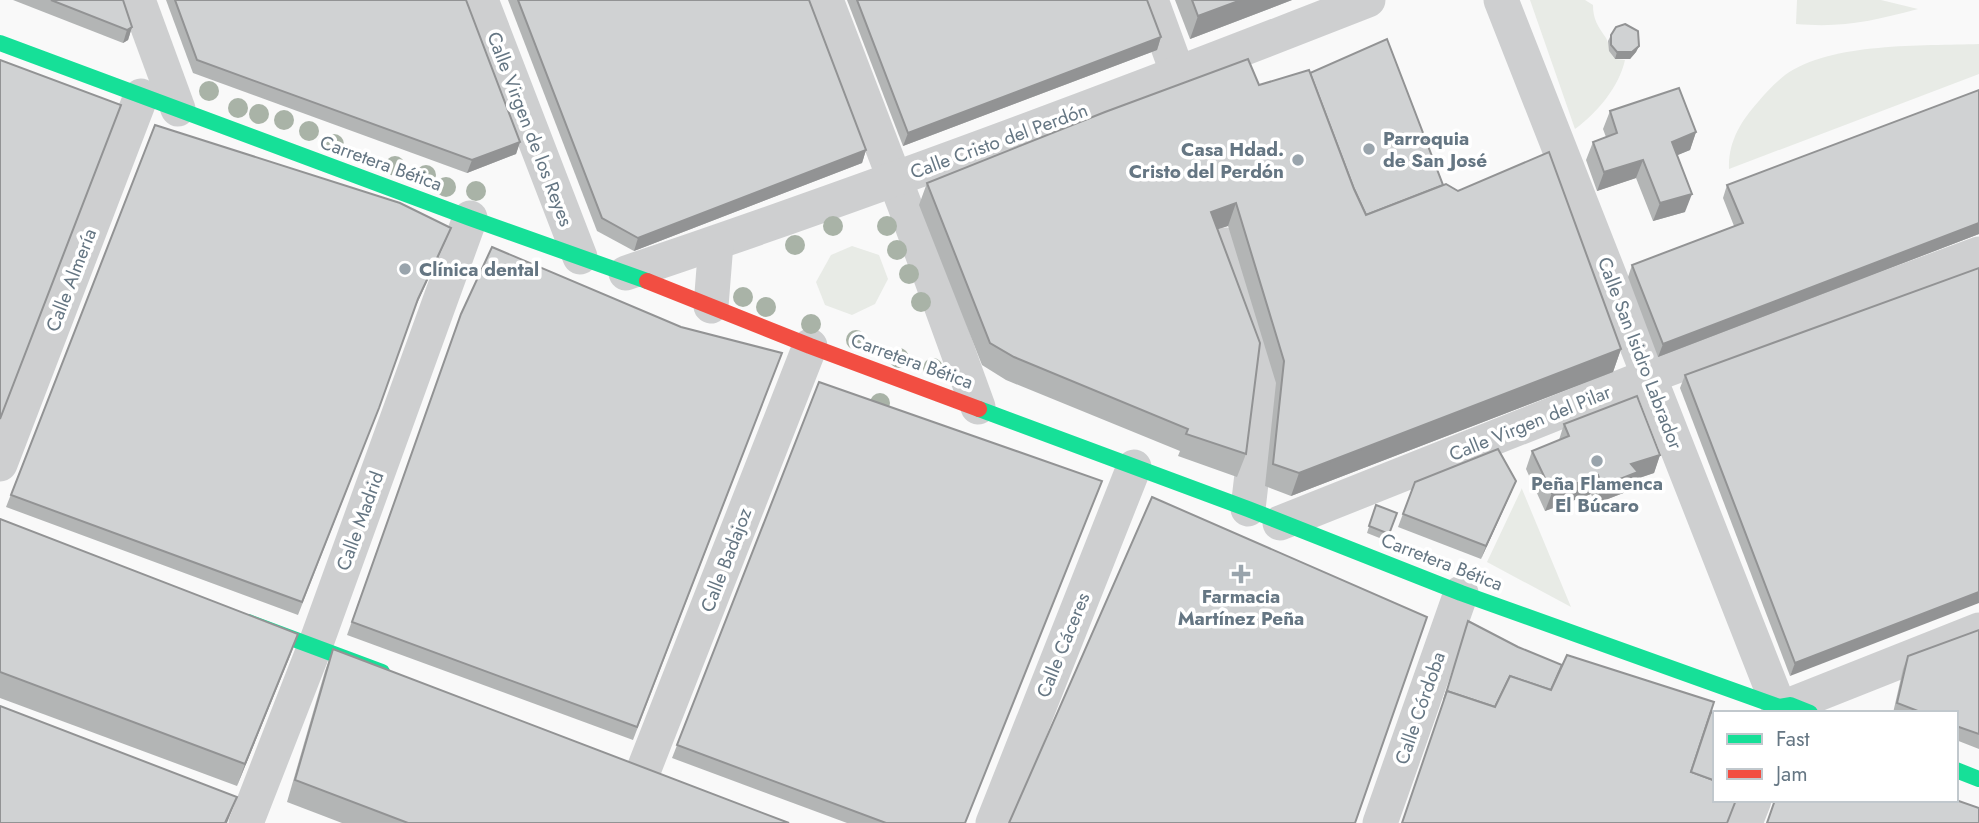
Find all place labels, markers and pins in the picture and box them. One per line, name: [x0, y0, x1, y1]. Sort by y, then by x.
place label: Parroquia de San José: [1383, 125, 1487, 174]
place label: Casa Hdad. Cristo del Perdón: [1129, 136, 1284, 185]
marker: Parroquia de San José: [1361, 141, 1377, 157]
marker: Casa Hdad. Cristo del Perdón: [1290, 152, 1306, 168]
place label: Clínica dental: [419, 256, 539, 283]
marker: Clínica dental: [397, 261, 413, 277]
marker: Peña Flamenca El Búcaro: [1589, 453, 1605, 469]
place label: Peña Flamenca El Búcaro: [1531, 470, 1663, 519]
marker: Farmacia Martínez Peña: [1233, 566, 1249, 582]
place label: Farmacia Martínez Peña: [1178, 583, 1304, 632]

